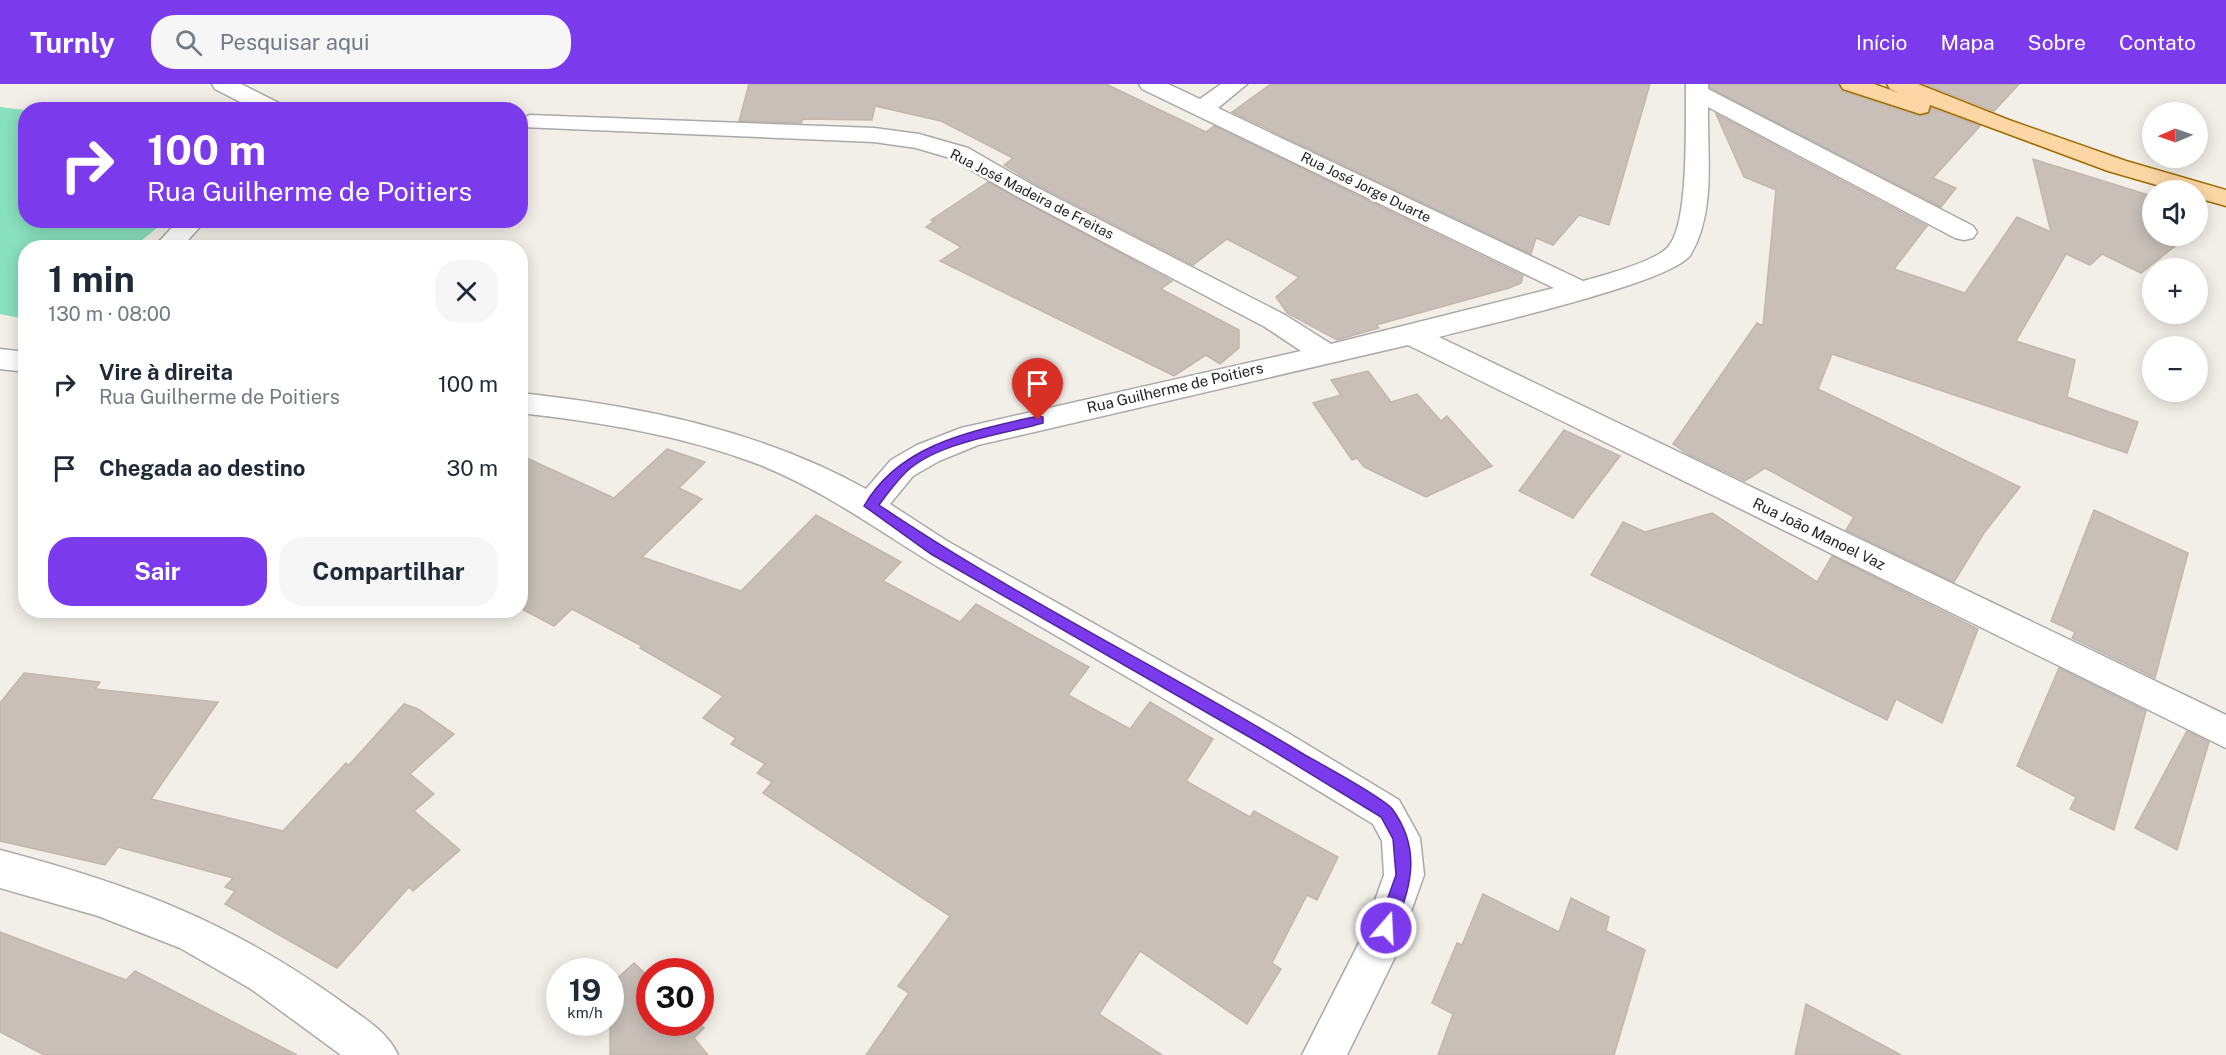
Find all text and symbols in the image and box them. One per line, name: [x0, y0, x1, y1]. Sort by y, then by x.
search box: [151, 15, 571, 69]
text: Turnly: [30, 26, 115, 59]
icon: search: [172, 26, 205, 59]
text: Pesquisar aqui: [220, 29, 369, 55]
text: Início: [1856, 30, 1907, 55]
text: Mapa: [1940, 30, 1995, 55]
text: Sobre: [2028, 30, 2086, 55]
text: Contato: [2119, 30, 2196, 55]
north arrow: [2142, 102, 2208, 168]
map controls: [2142, 102, 2208, 402]
text: 100 m: [147, 125, 266, 174]
icon: right: [48, 126, 126, 204]
street label: Rua José Madeira de Freitas: [948, 146, 1116, 242]
street label: Rua José Jorge Duarte: [1298, 149, 1434, 225]
text: Rua Guilherme de Poitiers: [147, 175, 472, 207]
button: sound: [2142, 180, 2208, 246]
text: 1 min: [48, 258, 135, 300]
button: +: [2142, 258, 2208, 324]
button: close: [435, 260, 498, 323]
text: 130 m · 08:00: [48, 302, 171, 326]
button: −: [2142, 336, 2208, 402]
pin: [1012, 358, 1063, 420]
text: Vire à direita: [99, 359, 233, 385]
street label: Rua Guilherme de Poitiers: [1085, 359, 1265, 416]
icon: arrive: [1021, 367, 1054, 400]
icon: right: [48, 368, 81, 401]
text: 100 m: [438, 371, 498, 397]
text: Rua Guilherme de Poitiers: [99, 385, 340, 409]
icon: arrive: [48, 452, 81, 485]
text: Chegada ao destino: [99, 455, 305, 481]
text: 30 m: [446, 455, 498, 481]
street label: Rua João Manoel Vaz: [1750, 494, 1888, 573]
button: Sair: [48, 537, 267, 606]
button: Compartilhar: [279, 537, 498, 606]
position arrow: [1354, 896, 1418, 960]
speed limit sign: 30: [636, 958, 714, 1036]
text: 19: [569, 972, 601, 1008]
text: km/h: [567, 1004, 603, 1021]

